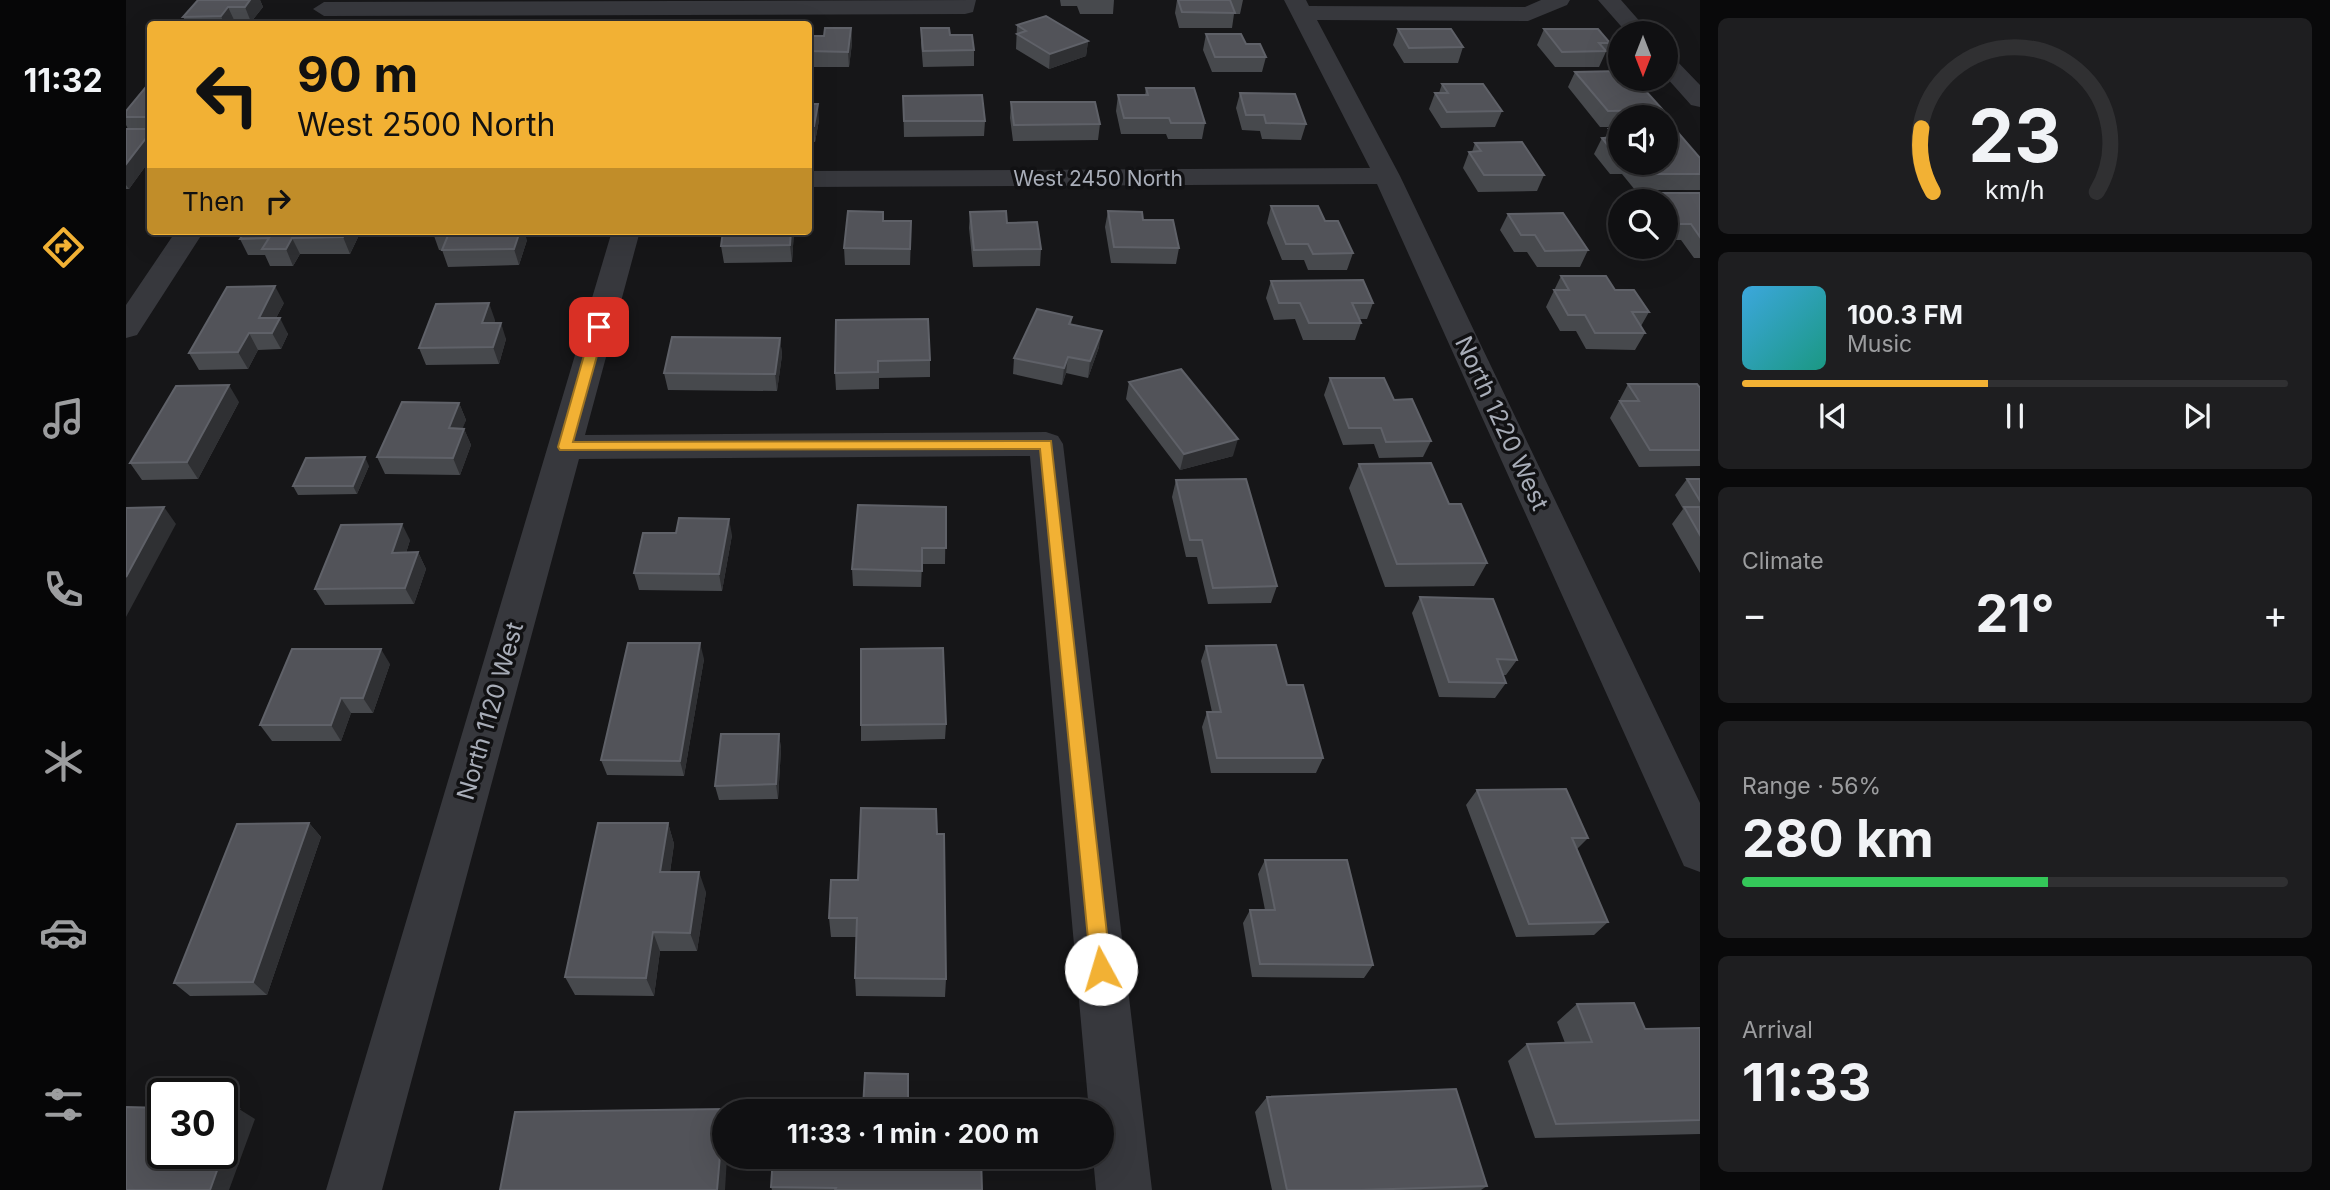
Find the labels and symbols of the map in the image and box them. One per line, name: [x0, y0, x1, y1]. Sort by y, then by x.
north arrow: [1608, 21, 1678, 91]
street label: West 2450 North: [1013, 166, 1183, 191]
pin: [569, 297, 629, 357]
street label: North 1220 West: [1449, 331, 1555, 515]
street label: North 1120 West: [451, 619, 529, 803]
position arrow: [1064, 932, 1138, 1006]
speed limit sign: 30: [147, 1078, 238, 1169]

